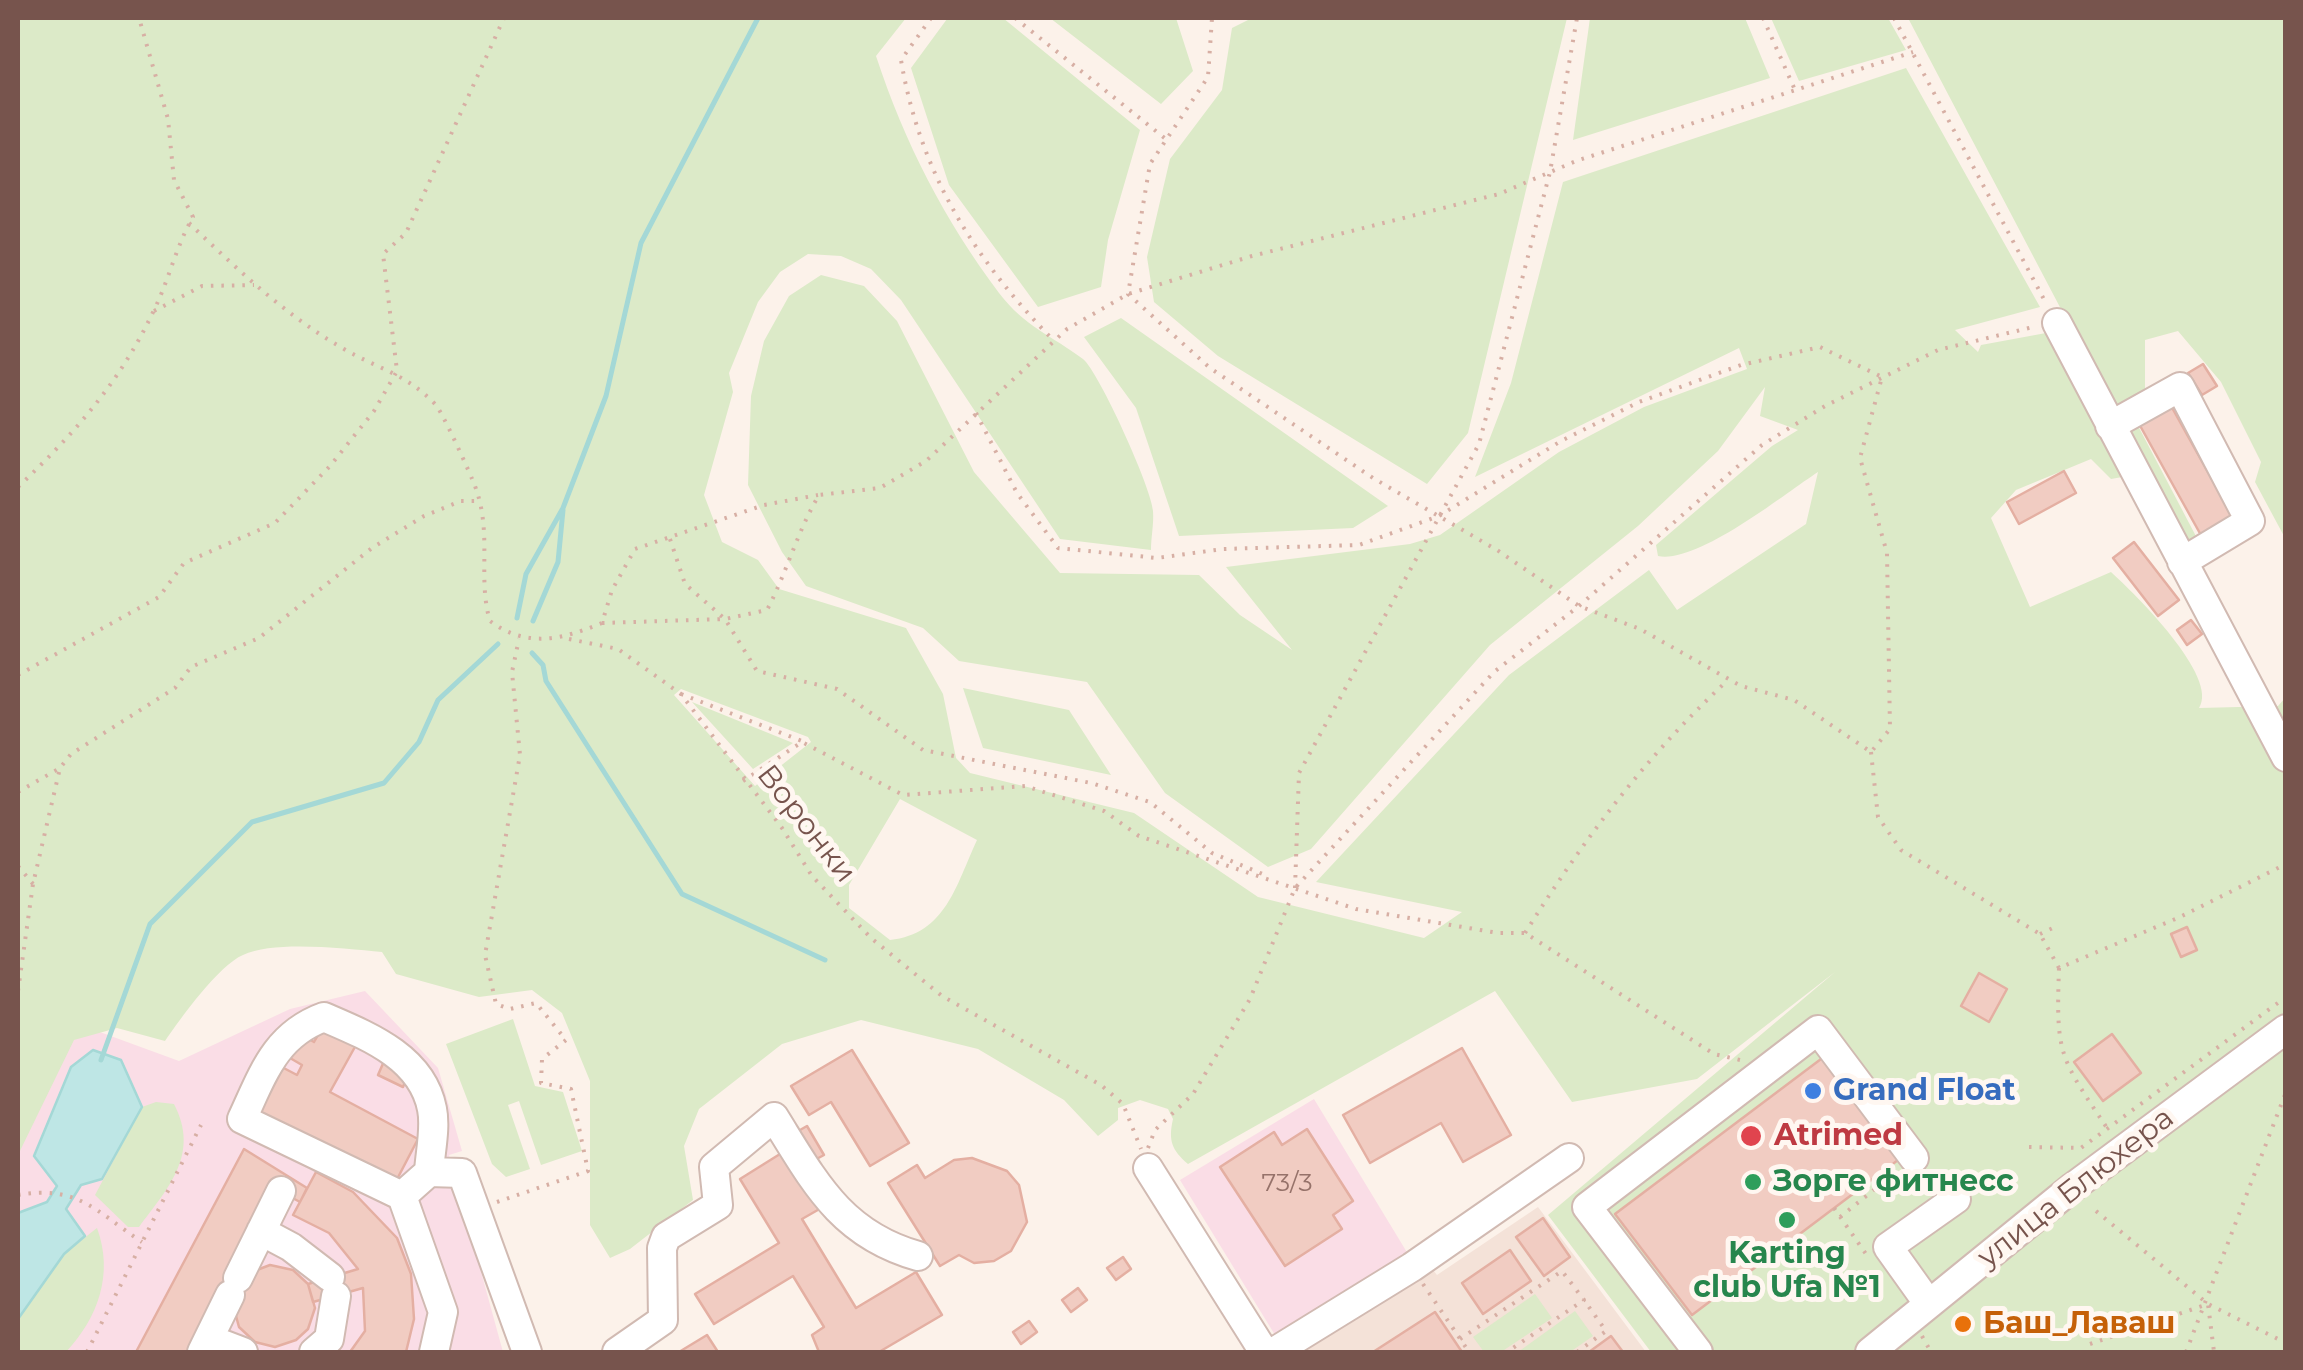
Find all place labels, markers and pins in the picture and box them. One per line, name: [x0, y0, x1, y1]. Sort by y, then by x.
place label: Grand Float: [1833, 1073, 2016, 1109]
marker: Grand Float: [1802, 1080, 1824, 1102]
place label: Atrimed: [1774, 1118, 1903, 1154]
marker: Atrimed: [1738, 1123, 1764, 1149]
place label: Зорге фитнесс: [1773, 1164, 2014, 1200]
marker: Зорге фитнесс: [1742, 1171, 1764, 1193]
marker: Karting club Ufa №1: [1776, 1209, 1798, 1231]
place label: Karting club Ufa №1: [1693, 1236, 1881, 1306]
place label: Баш_Лаваш: [1983, 1306, 2175, 1342]
marker: Баш_Лаваш: [1952, 1313, 1974, 1335]

